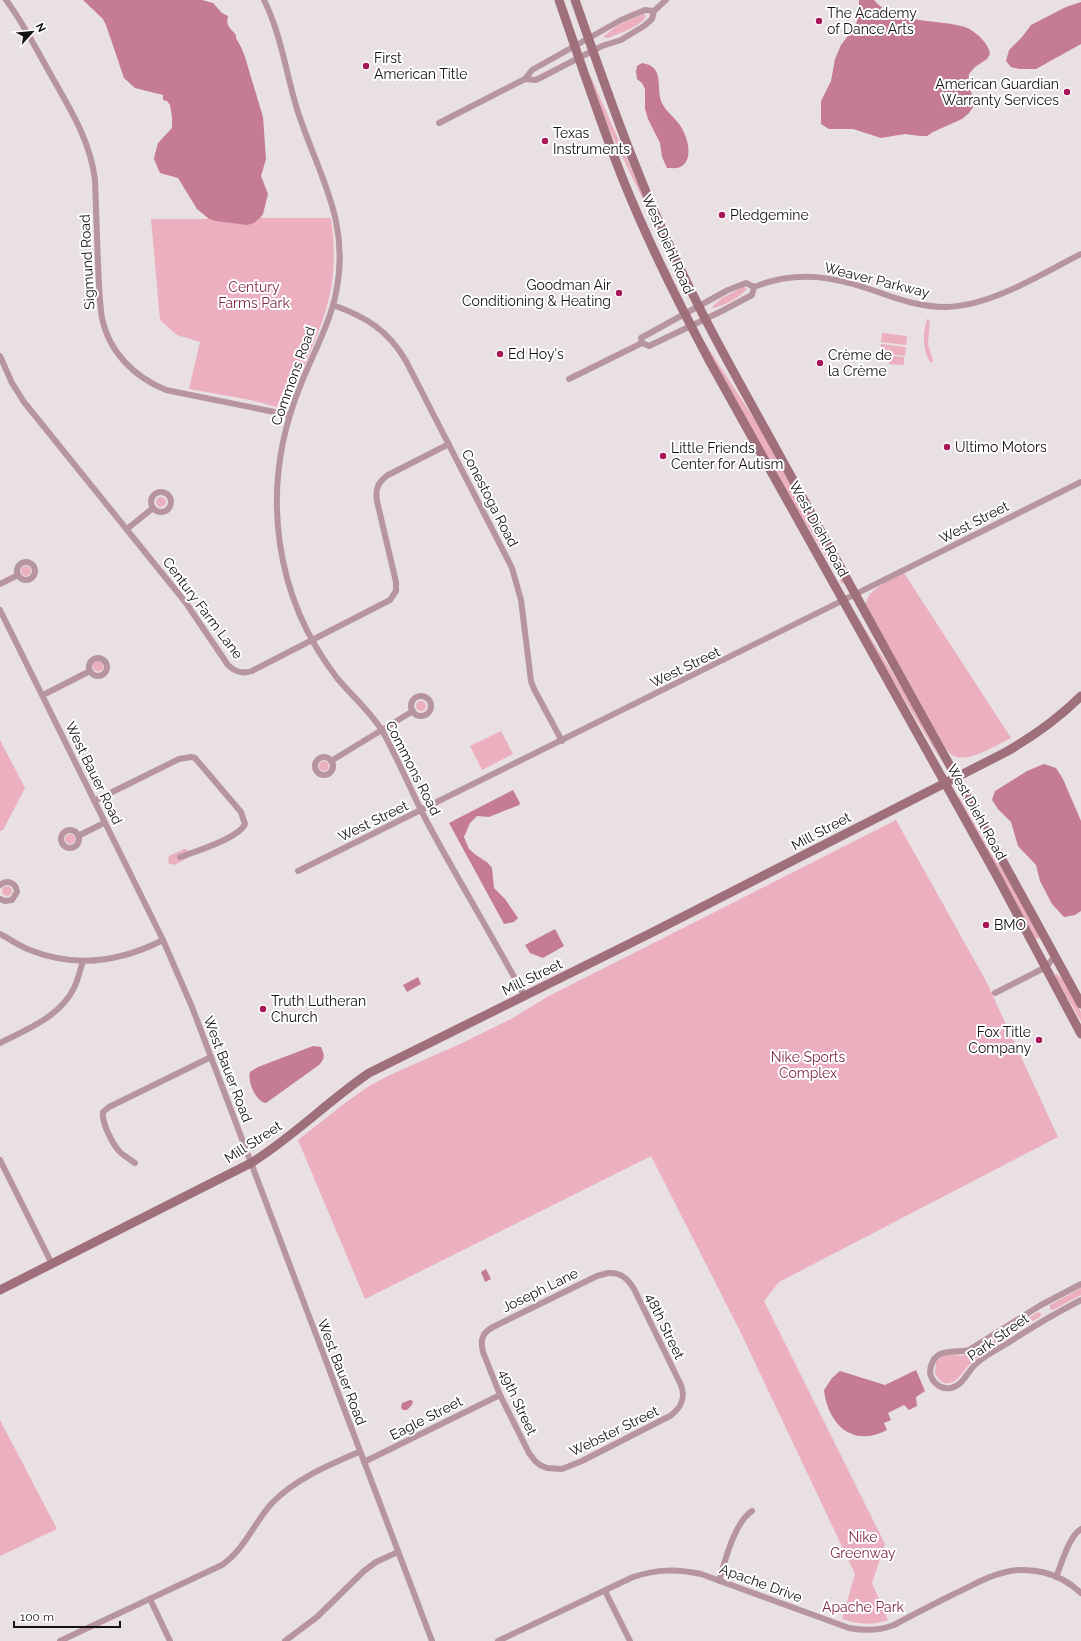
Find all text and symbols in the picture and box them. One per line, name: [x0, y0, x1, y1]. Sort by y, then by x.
place label: The Academy of Dance Arts: [827, 5, 917, 37]
north arrow: [12, 12, 52, 52]
marker: The Academy of Dance Arts: [814, 16, 824, 26]
text: N: [33, 21, 48, 34]
place label: First American Title: [374, 50, 467, 82]
marker: First American Title: [361, 61, 371, 71]
place label: American Guardian Warranty Services: [935, 76, 1059, 108]
marker: American Guardian Warranty Services: [1062, 87, 1072, 97]
place label: Texas Instruments: [553, 125, 630, 157]
marker: Texas Instruments: [540, 136, 550, 146]
street label: West Diehl Road: [639, 192, 697, 296]
place label: Pledgemine: [730, 207, 809, 223]
marker: Pledgemine: [717, 210, 727, 220]
street label: Sigmund Road: [77, 214, 97, 310]
street label: Weaver Parkway: [823, 259, 932, 301]
place label: Goodman Air Conditioning & Heating: [462, 277, 611, 309]
park label: Century Farms Park: [218, 279, 290, 311]
marker: Goodman Air Conditioning & Heating: [614, 288, 624, 298]
street label: Commons Road: [268, 324, 318, 428]
place label: Ed Hoy's: [508, 346, 564, 362]
place label: Crème de la Crème: [828, 347, 892, 379]
marker: Ed Hoy's: [495, 349, 505, 359]
marker: Crème de la Crème: [815, 358, 825, 368]
place label: Ultimo Motors: [955, 439, 1047, 455]
place label: Little Friends Center for Autism: [671, 440, 783, 472]
marker: Ultimo Motors: [942, 442, 952, 452]
street label: Conestoga Road: [458, 447, 522, 549]
marker: Little Friends Center for Autism: [658, 451, 668, 461]
street label: West Diehl Road: [786, 478, 852, 580]
street label: West Street: [937, 498, 1012, 546]
street label: Century Farm Lane: [160, 554, 246, 662]
street label: West Street: [647, 643, 723, 691]
street label: Commons Road: [382, 718, 444, 818]
street label: West Bauer Road: [62, 719, 126, 827]
street label: West Diehl Road: [944, 761, 1010, 863]
street label: West Street: [335, 797, 411, 845]
street label: Mill Street: [789, 809, 854, 853]
place label: BMO: [994, 917, 1026, 933]
marker: BMO: [981, 920, 991, 930]
street label: Mill Street: [499, 955, 565, 998]
place label: Truth Lutheran Church: [271, 993, 366, 1025]
marker: Truth Lutheran Church: [258, 1004, 268, 1014]
street label: West Bauer Road: [200, 1014, 256, 1124]
place label: Fox Title Company: [968, 1024, 1031, 1056]
marker: Fox Title Company: [1034, 1035, 1044, 1045]
park label: Nike Sports Complex: [771, 1049, 845, 1081]
street label: Mill Street: [221, 1117, 285, 1166]
street label: Joseph Lane: [499, 1265, 581, 1315]
street label: 48th Street: [642, 1291, 688, 1362]
street label: Park Street: [964, 1310, 1032, 1364]
street label: West Bauer Road: [314, 1317, 370, 1427]
street label: 49th Street: [496, 1366, 540, 1438]
street label: Eagle Street: [387, 1393, 465, 1443]
street label: Webster Street: [567, 1402, 661, 1459]
park label: Nike Greenway: [830, 1529, 896, 1561]
street label: Apache Drive: [717, 1561, 805, 1605]
park label: Apache Park: [822, 1599, 905, 1615]
scale bar: [14, 1603, 120, 1629]
text: 100 m: [20, 1610, 54, 1624]

